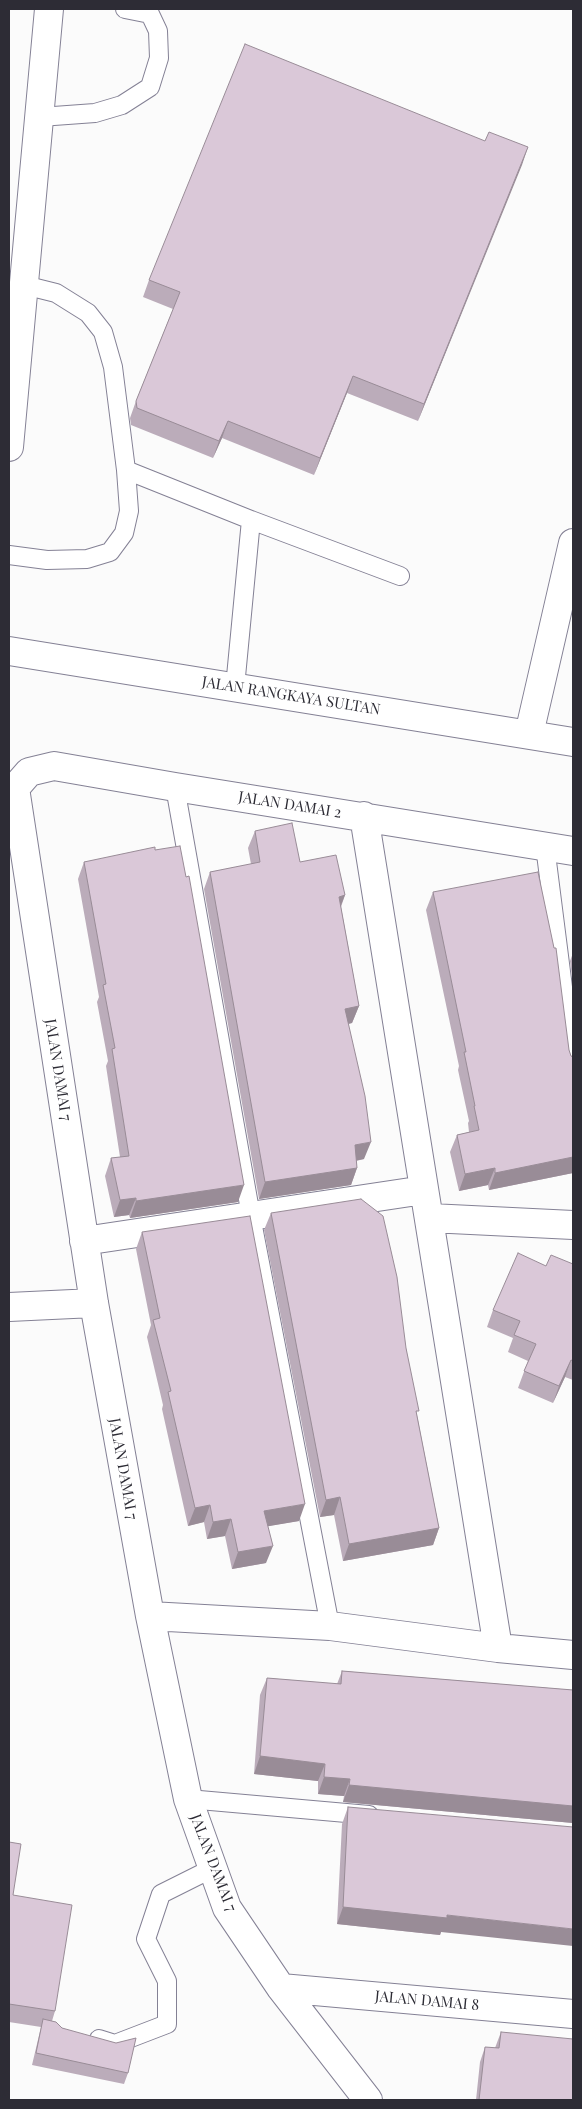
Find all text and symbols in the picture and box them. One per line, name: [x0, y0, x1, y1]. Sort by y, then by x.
street label: JALAN RANGKAYA SULTAN: [201, 673, 381, 719]
street label: JALAN DAMAI 2: [237, 788, 343, 822]
street label: JALAN DAMAI 7: [41, 1018, 75, 1122]
street label: JALAN DAMAI 7: [105, 1417, 141, 1521]
street label: JALAN DAMAI 7: [186, 1812, 240, 1914]
street label: JALAN DAMAI 8: [374, 1987, 480, 2015]

